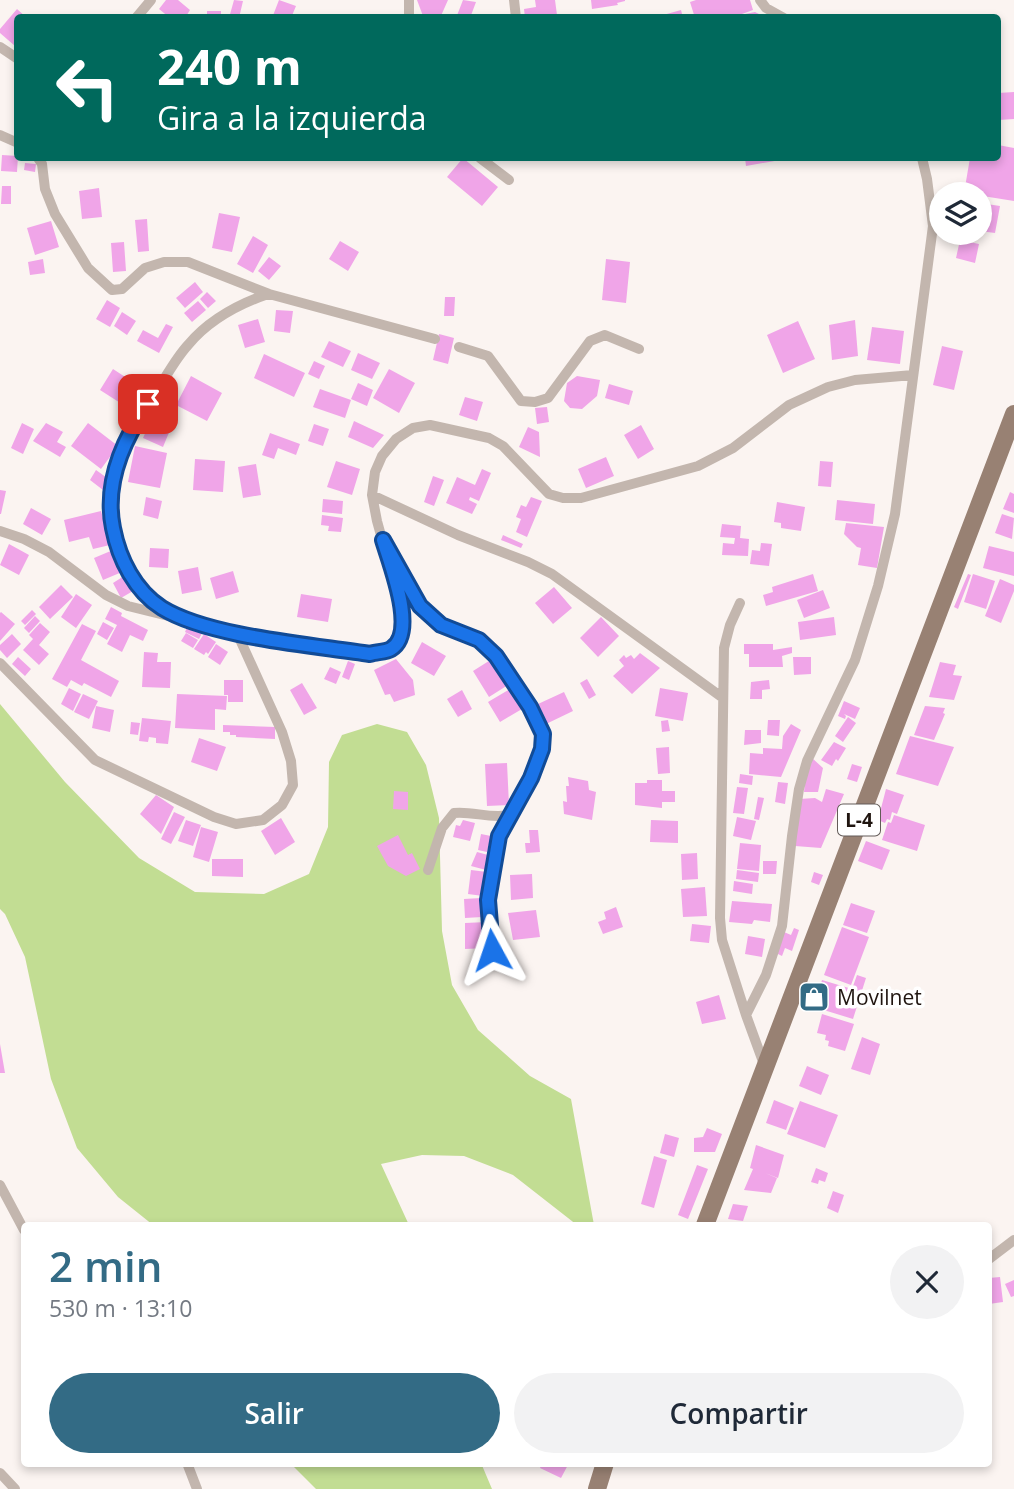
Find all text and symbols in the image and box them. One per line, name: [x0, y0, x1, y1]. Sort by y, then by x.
text: 240 m: [157, 33, 302, 99]
icon: left: [42, 42, 133, 133]
text: Gira a la izquierda: [157, 96, 427, 139]
map controls: [929, 182, 992, 245]
button: layers: [929, 182, 992, 245]
pin: [118, 374, 178, 434]
icon: arrive: [129, 385, 167, 423]
road number: L-4: [838, 804, 880, 835]
position arrow: [455, 913, 529, 987]
shop icon: Movilnet: [797, 980, 831, 1014]
place label: Movilnet: [837, 983, 922, 1011]
text: 2 min: [49, 1237, 162, 1294]
button: close: [890, 1245, 964, 1319]
text: 530 m · 13:10: [49, 1292, 192, 1324]
button: Salir: [49, 1373, 500, 1453]
button: Compartir: [514, 1373, 964, 1453]

